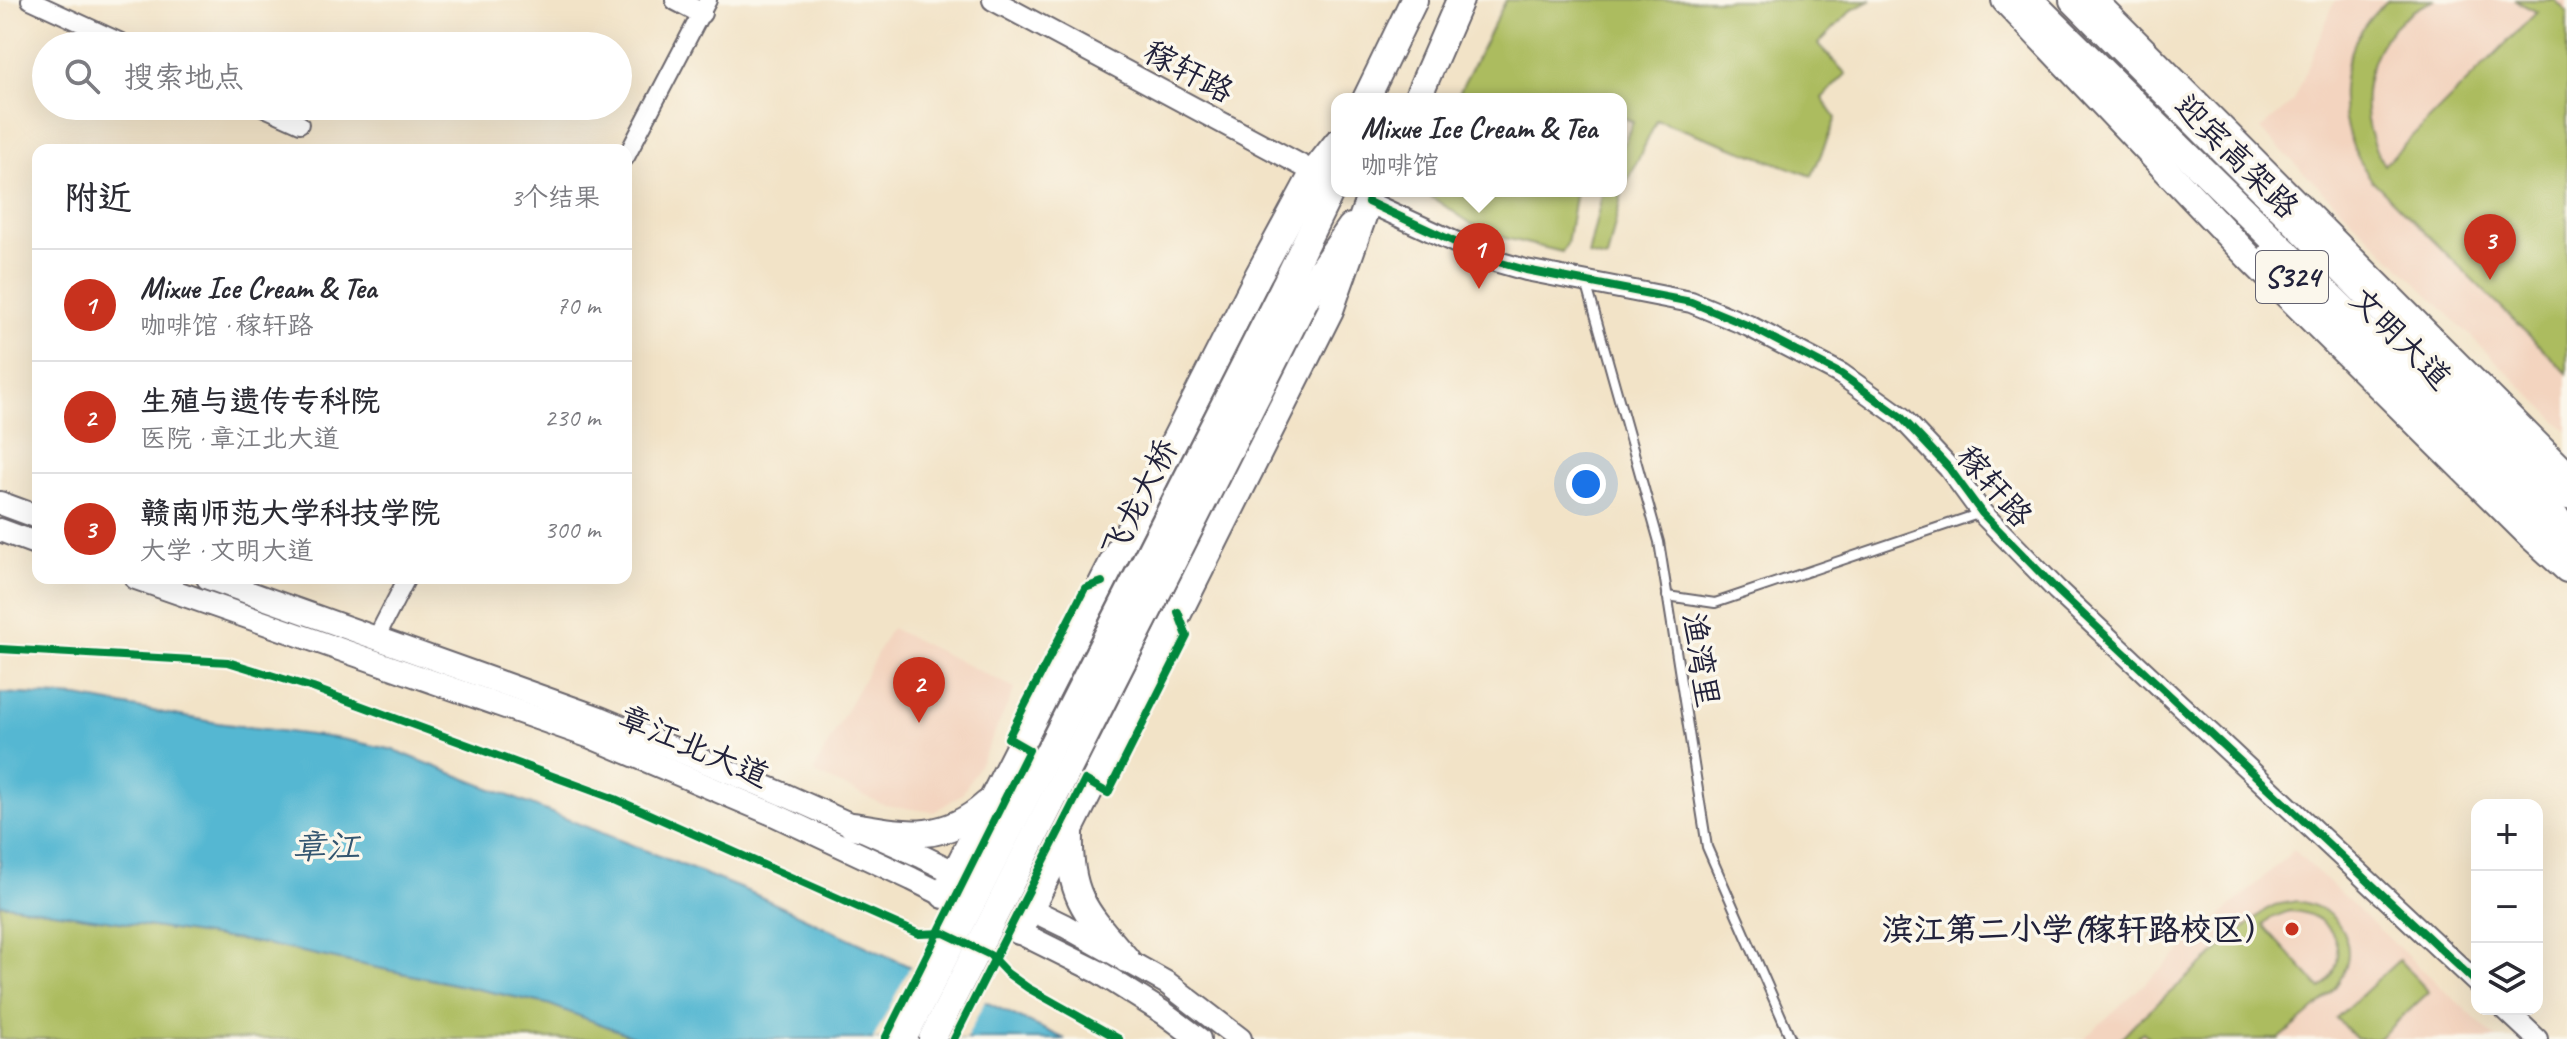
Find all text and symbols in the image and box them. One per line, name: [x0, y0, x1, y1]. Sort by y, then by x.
street label: 稼轩路: [1137, 31, 1241, 112]
search box: [32, 32, 632, 120]
icon: search: [60, 54, 104, 98]
text: 搜索地点: [124, 58, 244, 96]
street label: 迎宾高架路: [2166, 85, 2308, 227]
popup: [1331, 93, 1627, 197]
text: Mixue Ice Cream & Tea: [1361, 109, 1597, 147]
text: 咖啡馆: [1361, 149, 1439, 182]
text: 附近: [64, 176, 132, 219]
text: 3个结果: [510, 181, 600, 214]
pin: 3: [2464, 214, 2516, 280]
pin: 1: [1453, 223, 1505, 289]
road number: S324: [2256, 251, 2328, 303]
text: Mixue Ice Cream & Tea: [140, 269, 377, 307]
street label: 文明大道: [2341, 279, 2460, 398]
text: 1: [84, 289, 96, 322]
text: 70 m: [556, 289, 600, 322]
text: 咖啡馆 · 稼轩路: [140, 309, 313, 342]
text: 生殖与遗传专科院: [140, 382, 380, 420]
text: 2: [84, 401, 96, 434]
text: 230 m: [544, 401, 600, 434]
text: 医院 · 章江北大道: [140, 422, 339, 455]
street label: 飞龙大桥: [1092, 432, 1187, 565]
street label: 稼轩路: [1948, 437, 2042, 536]
your location: [1566, 464, 1606, 504]
text: 赣南师范大学科技学院: [140, 494, 440, 532]
text: 3: [84, 513, 96, 546]
text: 300 m: [544, 513, 600, 546]
text: 大学 · 文明大道: [140, 534, 313, 567]
street label: 渔湾里: [1673, 609, 1728, 711]
pin: 2: [893, 657, 945, 723]
street label: 章江北大道: [612, 696, 775, 797]
map controls: [2471, 799, 2543, 1015]
button: +: [2471, 799, 2543, 871]
water label: 章江: [292, 825, 362, 868]
button: −: [2471, 871, 2543, 943]
place label: 滨江第二小学(稼轩路校区）: [1881, 909, 2276, 950]
marker: 滨江第二小学(稼轩路校区）: [2283, 920, 2301, 938]
button: layers: [2471, 943, 2543, 1015]

